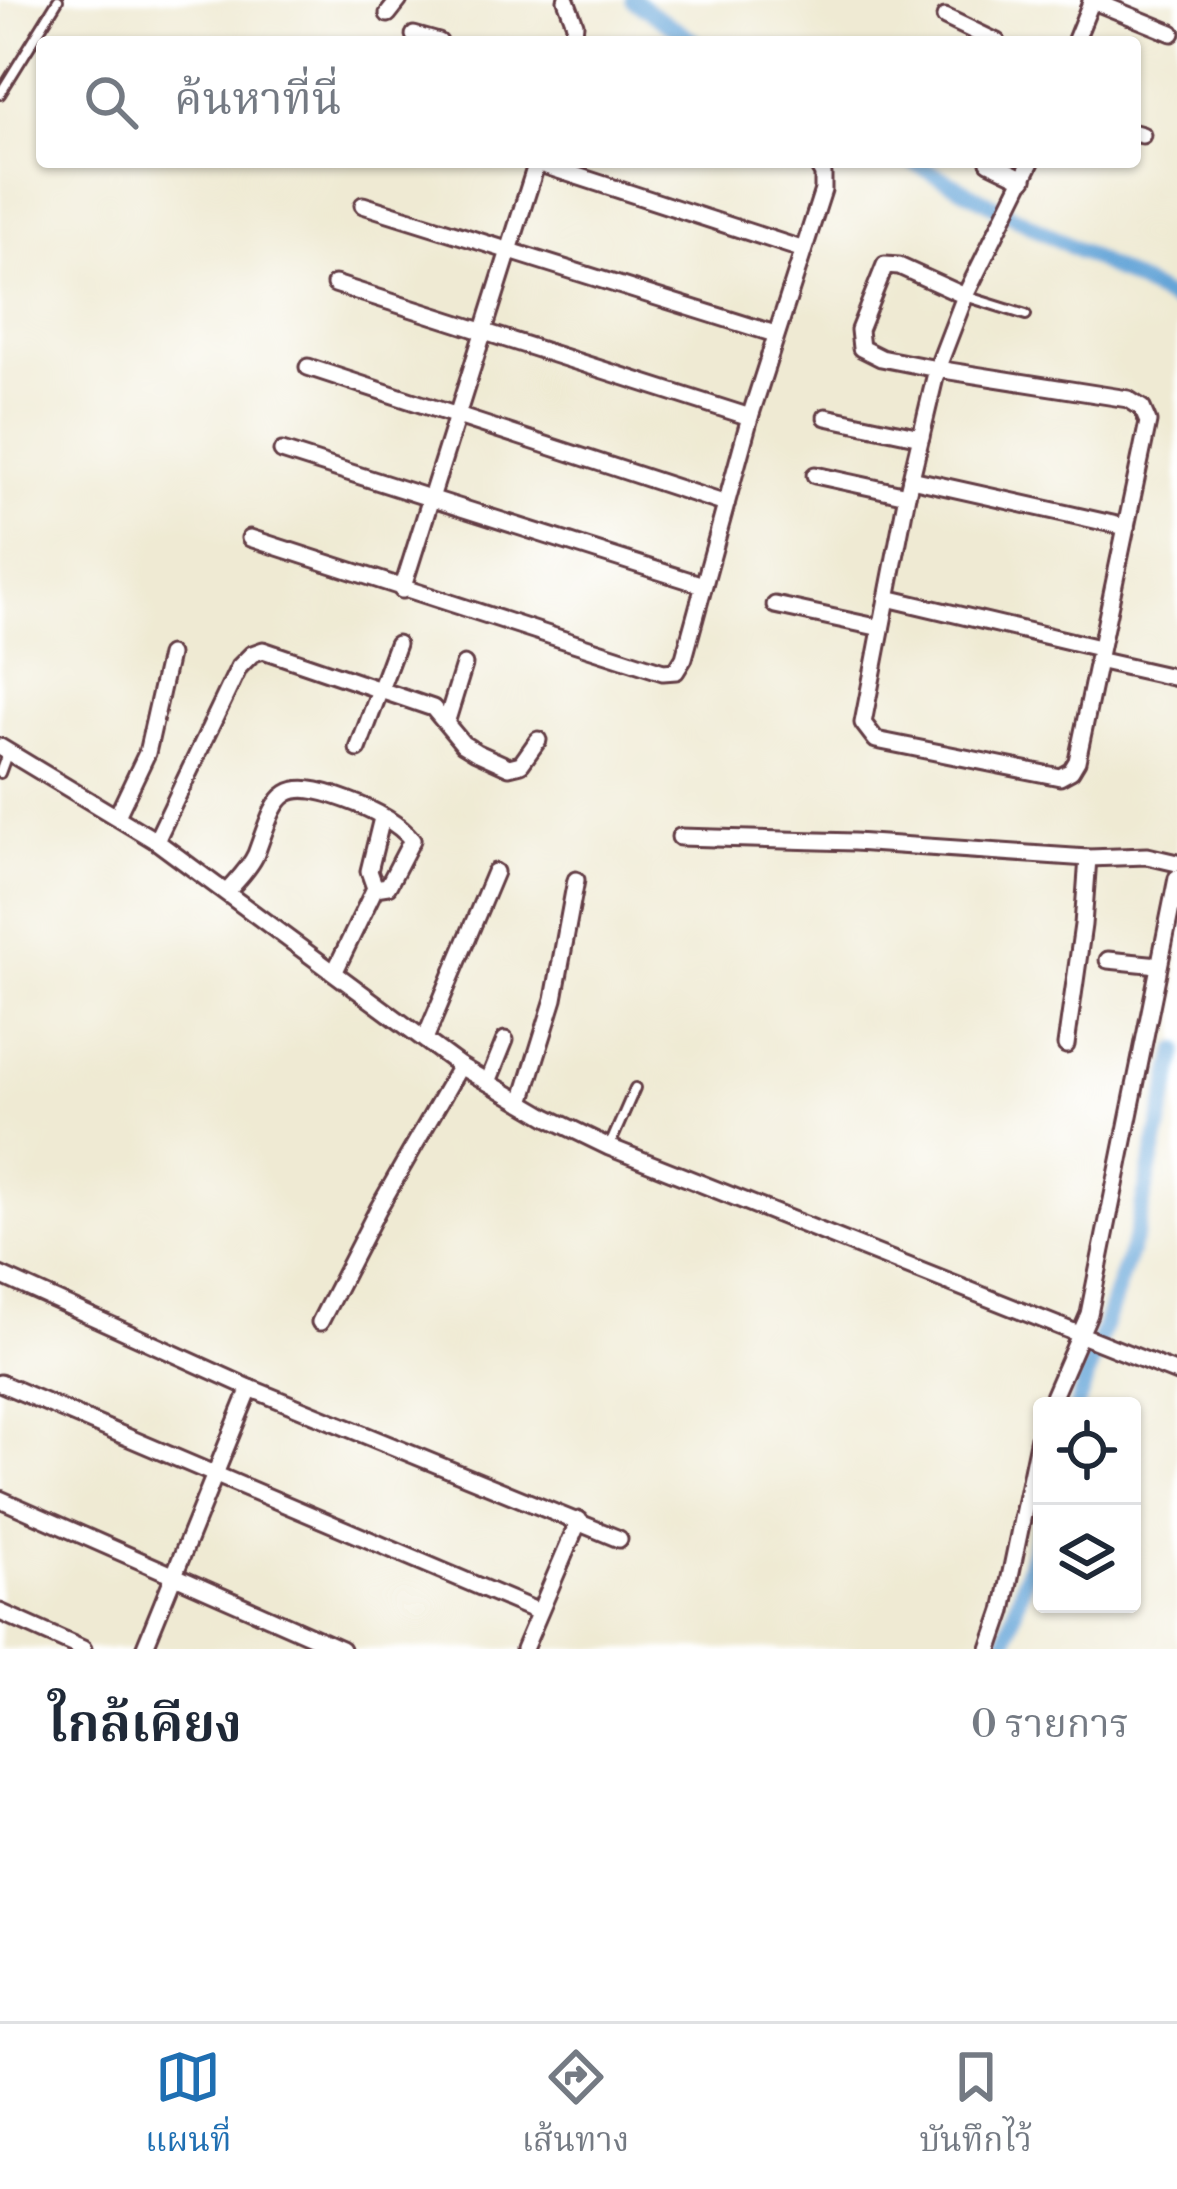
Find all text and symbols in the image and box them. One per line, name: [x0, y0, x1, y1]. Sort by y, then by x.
search box: [36, 36, 1141, 168]
icon: search: [78, 69, 144, 135]
text: ค้นหาที่นี่: [174, 72, 342, 129]
map controls: [1033, 1397, 1141, 1613]
button: locate: [1033, 1397, 1141, 1505]
button: layers: [1033, 1505, 1141, 1613]
text: ใกล้เคียง: [48, 1694, 242, 1758]
text: 0 รายการ: [971, 1701, 1129, 1750]
tab: แผนที่: [145, 2044, 232, 2169]
tab: เส้นทาง: [522, 2044, 629, 2169]
tab: บันทึกไว้: [919, 2044, 1032, 2169]

